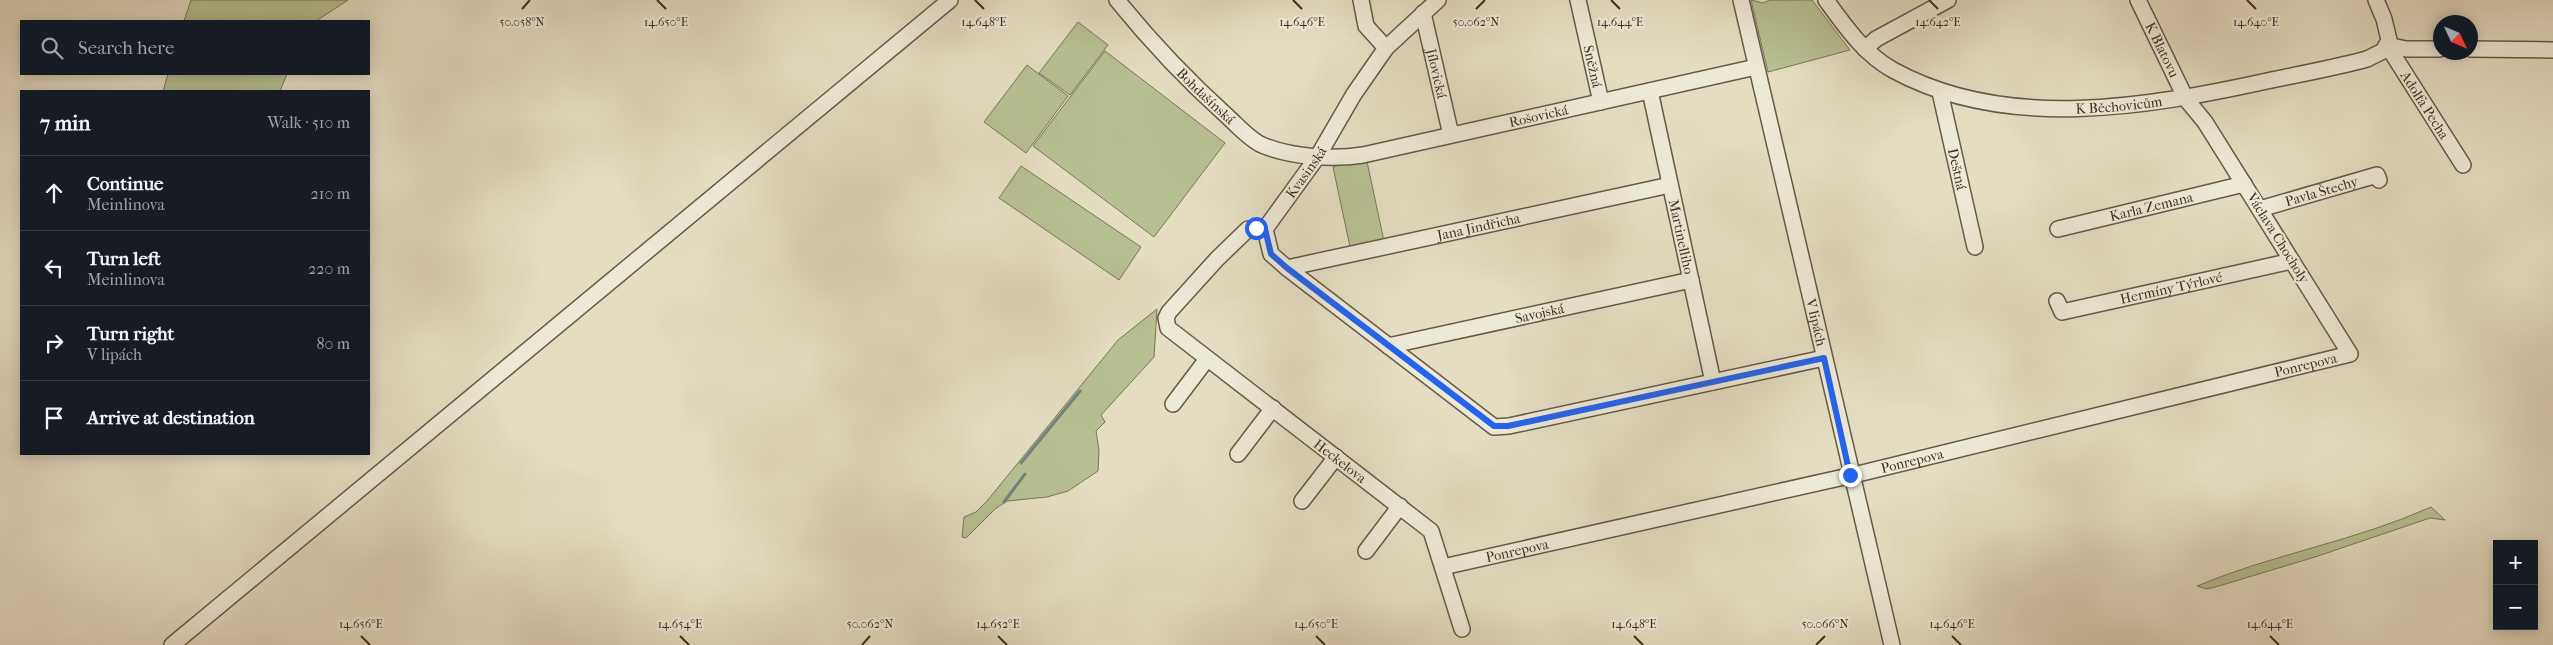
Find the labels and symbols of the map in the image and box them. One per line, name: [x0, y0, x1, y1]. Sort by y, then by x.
text: 50.058°N: [499, 15, 545, 29]
text: 14.650°E: [644, 15, 688, 29]
text: 14.648°E: [961, 15, 1007, 29]
text: 14.646°E: [1279, 15, 1325, 29]
text: 50.062°N: [1453, 15, 1499, 29]
text: 14.644°E: [1597, 15, 1643, 29]
text: 14.642°E: [1915, 15, 1961, 29]
text: 14.640°E: [2233, 15, 2279, 29]
north arrow: [2433, 15, 2478, 60]
street label: K Blatovu: [2141, 20, 2183, 80]
street label: Sněžná: [1580, 43, 1606, 90]
street label: Jílovická: [1423, 46, 1451, 100]
street label: Bohdašínská: [1173, 64, 1239, 128]
street label: Adolfa Pecha: [2397, 67, 2453, 143]
street label: K Běchovicům: [2075, 92, 2164, 117]
street label: Rošovická: [1507, 101, 1570, 131]
street label: Kvasinská: [1282, 143, 1330, 201]
street label: Deštná: [1944, 146, 1970, 192]
street label: Pavla Štechy: [2283, 172, 2360, 210]
street label: Karla Zemana: [2108, 188, 2195, 225]
street label: Václava Chocholy: [2243, 189, 2313, 287]
street label: Martinelliho: [1665, 198, 1698, 276]
street label: Jana Jindřicha: [1434, 209, 1522, 244]
route start: [1245, 217, 1268, 240]
street label: Hermíny Týrlové: [2118, 268, 2224, 307]
street label: V lipách: [1802, 296, 1830, 348]
street label: Savojská: [1513, 299, 1566, 327]
street label: Ponrepova: [2273, 349, 2339, 381]
street label: Heckelova: [1310, 435, 1370, 487]
street label: Ponrepova: [1879, 445, 1946, 477]
route end: [1839, 464, 1862, 487]
street label: Ponrepova: [1484, 535, 1551, 566]
text: 14.656°E: [339, 617, 383, 631]
text: 14.654°E: [658, 617, 702, 631]
text: 50.062°N: [847, 617, 893, 631]
text: 14.652°E: [976, 617, 1020, 631]
text: 14.650°E: [1294, 617, 1338, 631]
text: 14.648°E: [1611, 617, 1657, 631]
text: 50.066°N: [1801, 617, 1849, 631]
text: 14.646°E: [1929, 617, 1975, 631]
text: 14.644°E: [2247, 617, 2293, 631]

